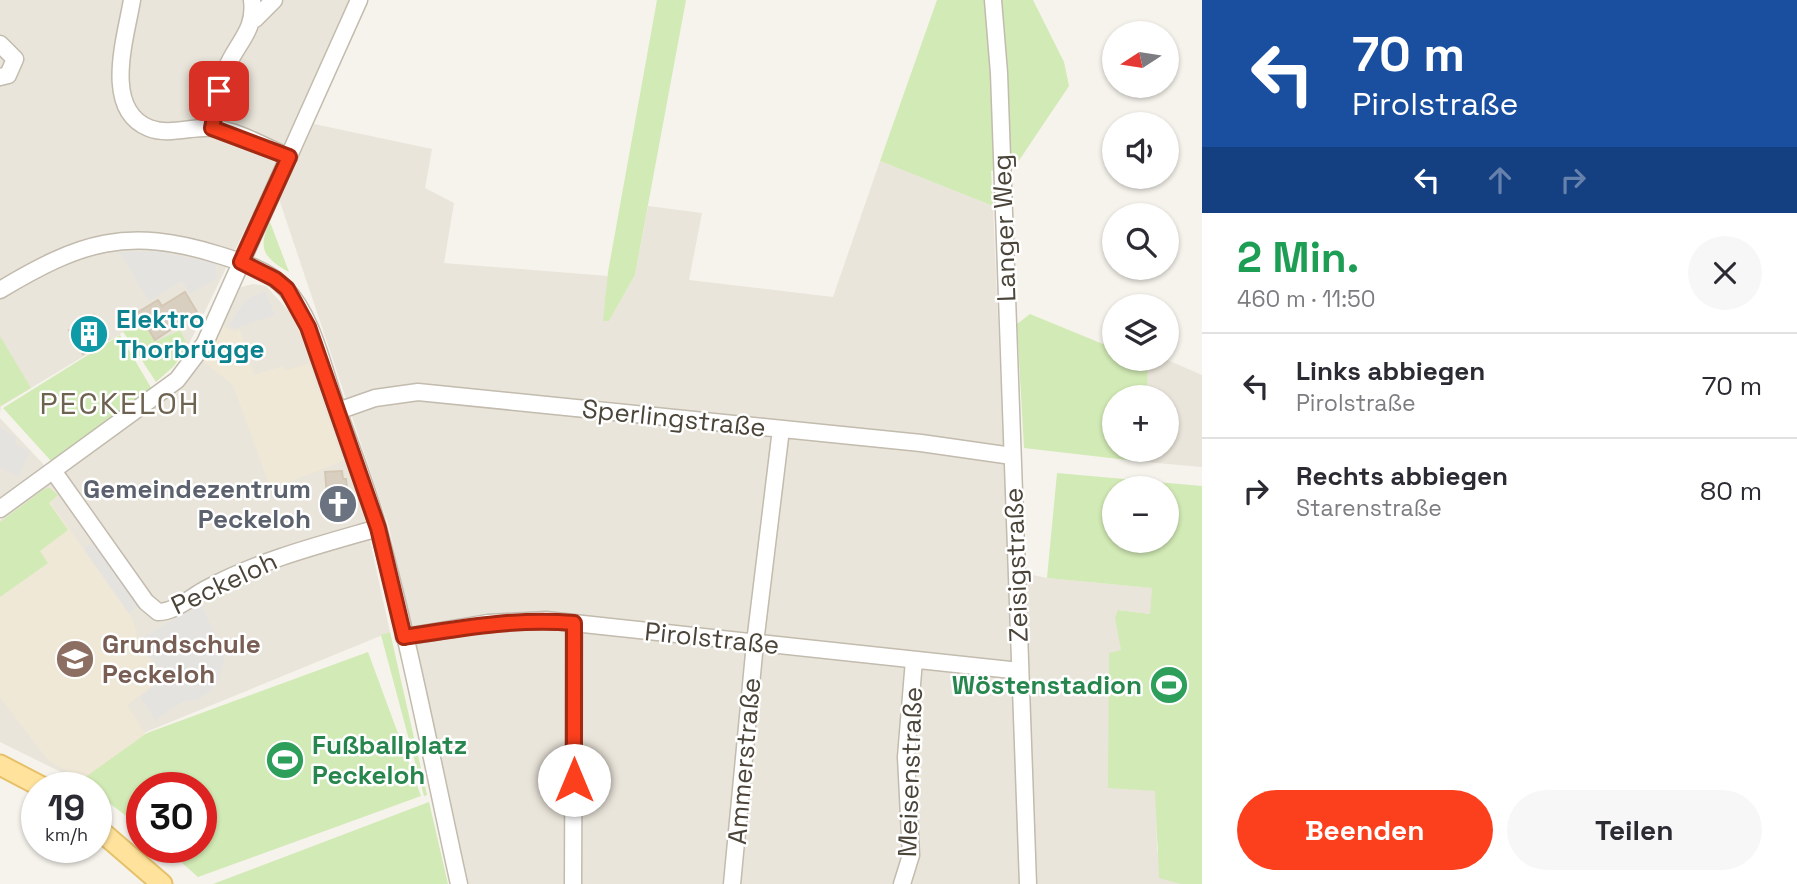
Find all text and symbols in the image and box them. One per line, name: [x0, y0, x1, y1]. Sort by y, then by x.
north arrow: [1102, 21, 1180, 98]
map controls: [1102, 21, 1179, 553]
text: 70 m: [1352, 23, 1465, 85]
icon: left: [1237, 28, 1328, 119]
pin: [189, 61, 249, 121]
icon: arrive: [200, 72, 238, 110]
text: Pirolstraße: [1352, 84, 1518, 124]
button: sound: [1102, 112, 1179, 189]
street label: Langer Weg: [984, 153, 1024, 303]
icon: left: [1408, 161, 1446, 199]
icon: ahead: [1481, 161, 1519, 199]
icon: right: [1554, 161, 1592, 199]
button: search: [1102, 203, 1179, 280]
text: 2 Min.: [1237, 231, 1359, 284]
button: close: [1688, 236, 1762, 310]
text: 460 m · 11:50: [1237, 284, 1376, 314]
button: layers: [1102, 294, 1179, 371]
place label: Elektro Thorbrügge: [116, 302, 265, 366]
building icon: Elektro Thorbrügge: [68, 313, 110, 355]
text: Links abbiegen: [1296, 354, 1485, 388]
icon: left: [1237, 367, 1275, 405]
text: 70 m: [1702, 369, 1762, 403]
district label: PECKELOH: [40, 384, 200, 423]
button: +: [1102, 385, 1179, 462]
text: Pirolstraße: [1296, 388, 1416, 418]
street label: Sperlingstraße: [580, 391, 768, 445]
text: Rechts abbiegen: [1296, 459, 1508, 493]
place label: Gemeindezentrum Peckeloh: [83, 472, 311, 536]
icon: right: [1237, 472, 1275, 510]
text: 80 m: [1700, 474, 1762, 508]
button: −: [1102, 476, 1179, 553]
church icon: Gemeindezentrum Peckeloh: [317, 483, 359, 525]
street label: Zeisigstraße: [996, 487, 1036, 643]
text: Starenstraße: [1296, 493, 1442, 523]
street label: Peckeloh: [166, 544, 282, 622]
street label: Pirolstraße: [643, 614, 781, 662]
place label: Grundschule Peckeloh: [102, 627, 261, 691]
school or university icon: Grundschule Peckeloh: [54, 638, 96, 680]
sports icon: Wöstenstadion: [1148, 664, 1190, 706]
place label: Wöstenstadion: [952, 668, 1142, 702]
street label: Ammerstraße: [720, 676, 768, 846]
street label: Meisenstraße: [890, 686, 930, 858]
place label: Fußballplatz Peckeloh: [312, 728, 467, 792]
sports icon: Fußballplatz Peckeloh: [264, 739, 306, 781]
position arrow: [537, 743, 611, 817]
speed limit sign: 30: [126, 772, 217, 863]
text: 19: [48, 786, 85, 830]
button: Beenden: [1237, 790, 1493, 870]
button: Teilen: [1507, 790, 1762, 870]
text: km/h: [45, 823, 88, 846]

